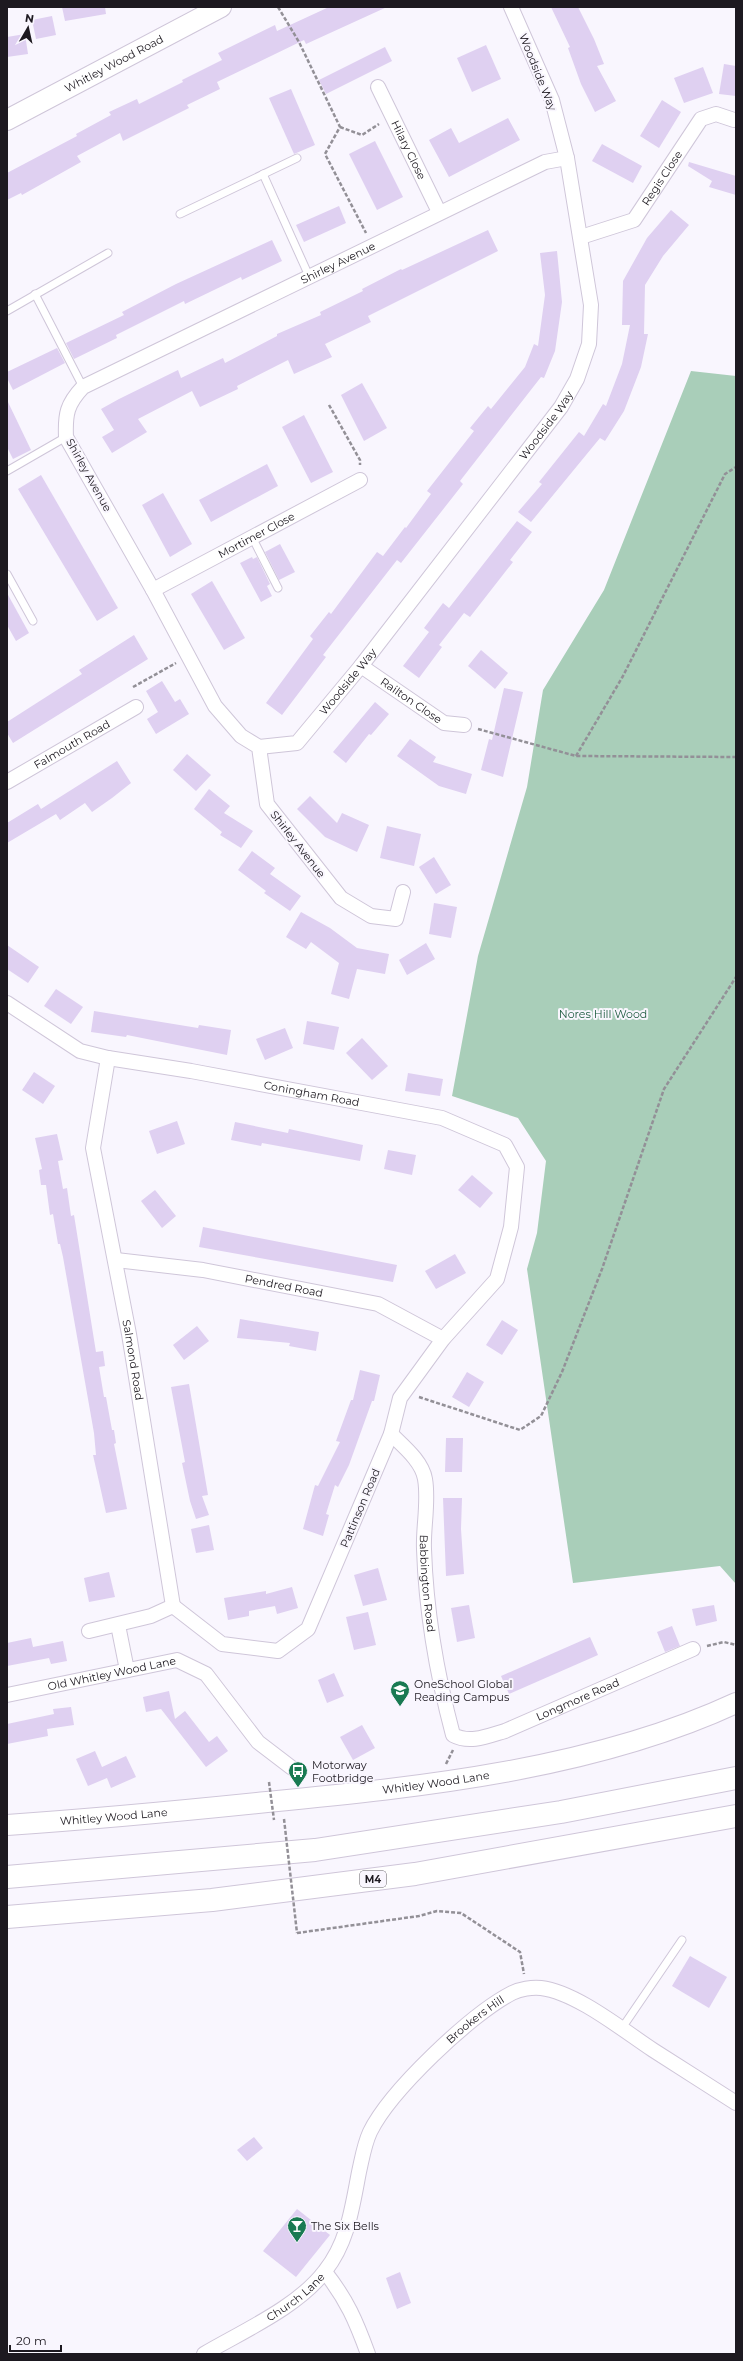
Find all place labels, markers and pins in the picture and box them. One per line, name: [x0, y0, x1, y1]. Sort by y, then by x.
place label: OneSchool Global Reading Campus: [414, 1677, 512, 1704]
school or university icon: OneSchool Global Reading Campus: [389, 1679, 411, 1707]
place label: Motorway Footbridge: [312, 1758, 374, 1785]
bus stop icon: Motorway Footbridge: [287, 1760, 309, 1788]
bar icon: The Six Bells: [286, 2215, 308, 2243]
place label: The Six Bells: [311, 2219, 380, 2233]

